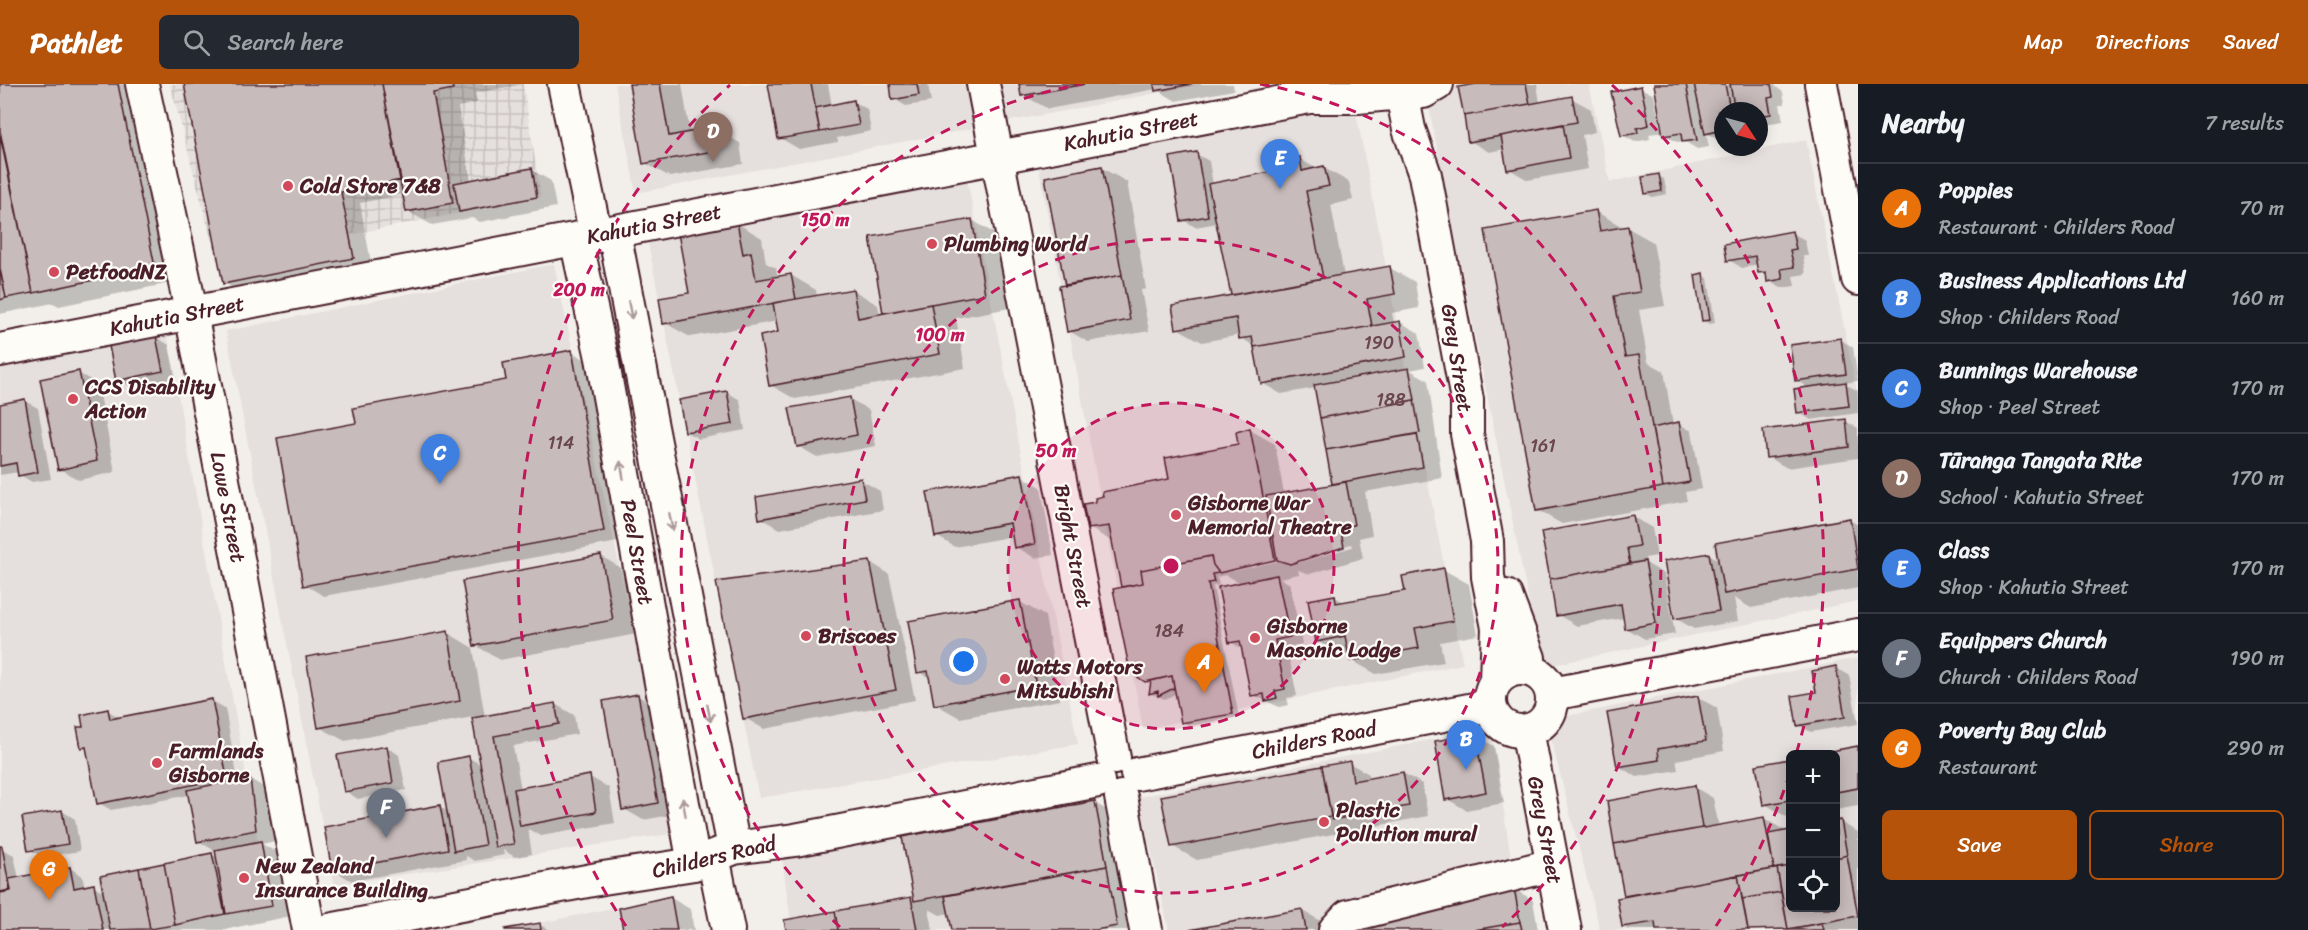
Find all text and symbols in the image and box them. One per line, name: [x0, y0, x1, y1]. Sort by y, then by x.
search box: [159, 15, 579, 69]
text: Pathlet: [30, 18, 123, 67]
text: Search here: [228, 23, 343, 62]
text: Map: [2024, 23, 2062, 61]
text: Directions: [2095, 23, 2190, 61]
text: Saved: [2223, 23, 2278, 61]
icon: search: [180, 26, 213, 59]
street label: Kahutia Street: [1060, 99, 1202, 163]
text: Nearby: [1882, 100, 1964, 146]
north arrow: [1714, 102, 1768, 156]
text: 7 results: [2205, 106, 2284, 141]
pin: D: [694, 112, 732, 162]
pin: E: [1260, 140, 1300, 189]
place label: Cold Store 7&8: [299, 167, 441, 205]
text: Poppies: [1939, 171, 2012, 210]
marker: Cold Store 7&8: [281, 179, 295, 193]
text: A: [1895, 191, 1908, 226]
text: 70 m: [2239, 191, 2284, 226]
street label: Kahutia Street: [583, 192, 725, 256]
text: 150 m: [801, 204, 849, 236]
text: Restaurant · Childers Road: [1939, 210, 2174, 245]
place label: Plumbing World: [944, 225, 1089, 263]
marker: Plumbing World: [925, 237, 939, 251]
place label: PetfoodNZ: [66, 253, 168, 291]
text: Business Applications Ltd: [1939, 261, 2185, 300]
marker: PetfoodNZ: [47, 265, 61, 279]
text: 200 m: [552, 274, 605, 306]
text: B: [1895, 281, 1908, 316]
text: 160 m: [2231, 281, 2284, 316]
street label: Kahutia Street: [106, 284, 248, 348]
one-way arrow: [624, 300, 636, 319]
text: Shop · Childers Road: [1939, 300, 2119, 335]
street label: Grey Street: [1430, 301, 1484, 415]
text: 100 m: [916, 319, 965, 351]
house number: 190: [1364, 327, 1394, 359]
text: Bunnings Warehouse: [1939, 351, 2138, 390]
place label: CCS Disability Action: [84, 368, 216, 430]
text: C: [1895, 371, 1908, 406]
text: 170 m: [2231, 371, 2284, 406]
house number: 188: [1376, 384, 1406, 416]
text: Shop · Peel Street: [1939, 390, 2100, 425]
marker: CCS Disability Action: [66, 392, 80, 406]
house number: 114: [548, 427, 574, 459]
house number: 161: [1530, 430, 1556, 462]
pin: C: [420, 434, 460, 484]
text: 50 m: [1036, 435, 1077, 467]
text: Tūranga Tangata Rite: [1939, 441, 2142, 480]
street label: Lowe Street: [199, 448, 257, 566]
one-way arrow: [616, 461, 627, 481]
text: D: [1896, 461, 1907, 496]
text: 170 m: [2231, 461, 2284, 496]
text: School · Kahutia Street: [1939, 480, 2144, 515]
street label: Bright Street: [1042, 481, 1104, 611]
place label: Gisborne War Memorial Theatre: [1187, 484, 1352, 546]
street label: Peel Street: [609, 496, 665, 608]
marker: Gisborne War Memorial Theatre: [1169, 508, 1183, 522]
one-way arrow: [666, 511, 677, 531]
text: Class: [1939, 531, 1989, 570]
text: E: [1896, 551, 1907, 586]
text: 170 m: [2231, 551, 2284, 586]
centre of rings: [1161, 556, 1181, 576]
text: Shop · Kahutia Street: [1939, 570, 2129, 605]
place label: Gisborne Masonic Lodge: [1266, 607, 1401, 669]
house number: 184: [1154, 615, 1184, 647]
place label: Briscoes: [818, 617, 898, 655]
text: Equippers Church: [1939, 621, 2107, 660]
marker: Briscoes: [799, 629, 813, 643]
marker: Gisborne Masonic Lodge: [1248, 631, 1262, 645]
text: F: [1896, 641, 1907, 676]
text: 190 m: [2230, 641, 2284, 676]
pin: A: [1184, 644, 1224, 693]
your location: [949, 647, 978, 676]
place label: Watts Motors Mitsubishi: [1016, 648, 1144, 710]
text: Church · Childers Road: [1939, 660, 2137, 695]
marker: Watts Motors Mitsubishi: [998, 672, 1012, 686]
one-way arrow: [704, 703, 715, 722]
street label: Childers Road: [1248, 709, 1381, 771]
text: Poverty Bay Club: [1939, 711, 2106, 750]
pin: B: [1446, 720, 1486, 770]
text: G: [1895, 731, 1908, 766]
text: 290 m: [2227, 731, 2284, 766]
place label: Farmlands Gisborne: [168, 732, 264, 794]
map controls: [1786, 750, 1840, 912]
button: +: [1786, 750, 1840, 804]
text: Restaurant: [1939, 750, 2038, 785]
marker: Farmlands Gisborne: [150, 756, 164, 770]
street label: Grey Street: [1516, 773, 1574, 887]
pin: F: [366, 788, 406, 838]
place label: Plastic Pollution mural: [1336, 791, 1478, 853]
one-way arrow: [678, 798, 689, 817]
button: −: [1786, 804, 1840, 858]
button: Save: [1882, 810, 2077, 880]
button: Share: [2089, 810, 2284, 880]
marker: Plastic Pollution mural: [1317, 815, 1331, 829]
street label: Childers Road: [648, 824, 782, 890]
place label: New Zealand Insurance Building: [255, 847, 429, 909]
pin: G: [29, 850, 68, 900]
button: locate: [1786, 858, 1840, 912]
marker: New Zealand Insurance Building: [237, 871, 251, 885]

